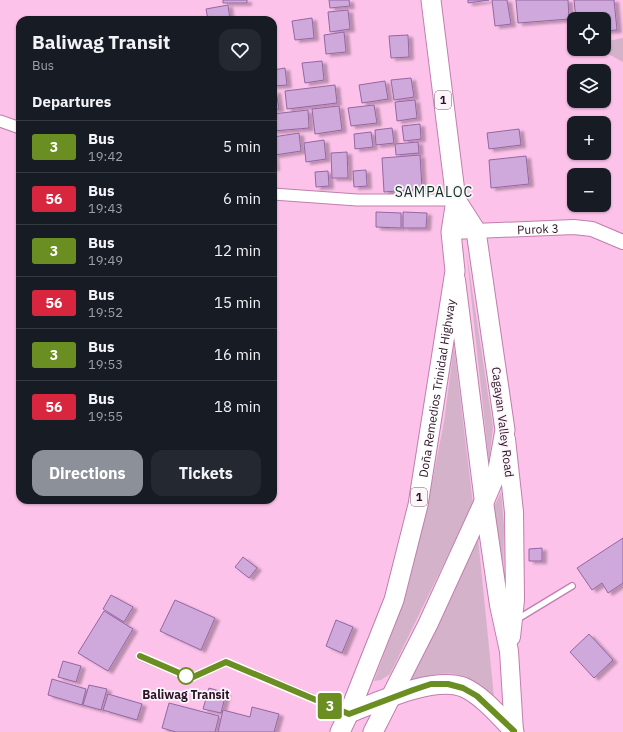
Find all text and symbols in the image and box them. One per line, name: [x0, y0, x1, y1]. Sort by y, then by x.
map controls: [567, 12, 611, 212]
button: locate: [567, 12, 611, 56]
button: heart: [219, 29, 261, 71]
text: Baliwag Transit: [32, 30, 170, 54]
text: Bus: [32, 57, 54, 74]
button: layers: [567, 64, 611, 108]
road number: 1: [435, 91, 451, 109]
text: Departures: [32, 92, 111, 111]
button: +: [567, 116, 611, 160]
text: Bus: [88, 129, 115, 148]
text: 5 min: [223, 137, 261, 156]
text: 3: [50, 138, 58, 156]
text: 19:42: [88, 148, 123, 165]
button: −: [567, 168, 611, 212]
text: Bus: [88, 181, 115, 200]
district label: SAMPALOC: [395, 183, 473, 201]
text: 6 min: [223, 189, 261, 208]
text: 56: [46, 190, 62, 208]
text: 19:43: [88, 200, 123, 217]
street label: Purok 3: [517, 220, 559, 237]
text: Bus: [88, 233, 115, 252]
text: 12 min: [214, 241, 261, 260]
text: 3: [50, 242, 58, 260]
text: 19:49: [88, 252, 123, 269]
text: Bus: [88, 285, 115, 304]
text: 15 min: [214, 293, 261, 312]
text: 56: [46, 294, 62, 312]
street label: Doña Remedios Trinidad Highway: [415, 298, 458, 478]
text: 19:52: [88, 304, 123, 321]
text: Bus: [88, 337, 115, 356]
text: 16 min: [214, 345, 261, 364]
text: 3: [50, 346, 58, 364]
text: 19:53: [88, 356, 123, 373]
street label: Cagayan Valley Road: [489, 366, 517, 478]
text: Bus: [88, 389, 115, 408]
text: 18 min: [214, 397, 261, 416]
text: 56: [46, 398, 62, 416]
text: 19:55: [88, 408, 123, 425]
button: Directions: [32, 450, 143, 496]
button: Tickets: [151, 450, 261, 496]
road number: 1: [411, 488, 427, 506]
marker: Baliwag Transit: [177, 667, 195, 685]
place label: Baliwag Transit: [142, 687, 230, 702]
line badge: 3: [317, 693, 343, 719]
text: 3: [326, 697, 334, 715]

